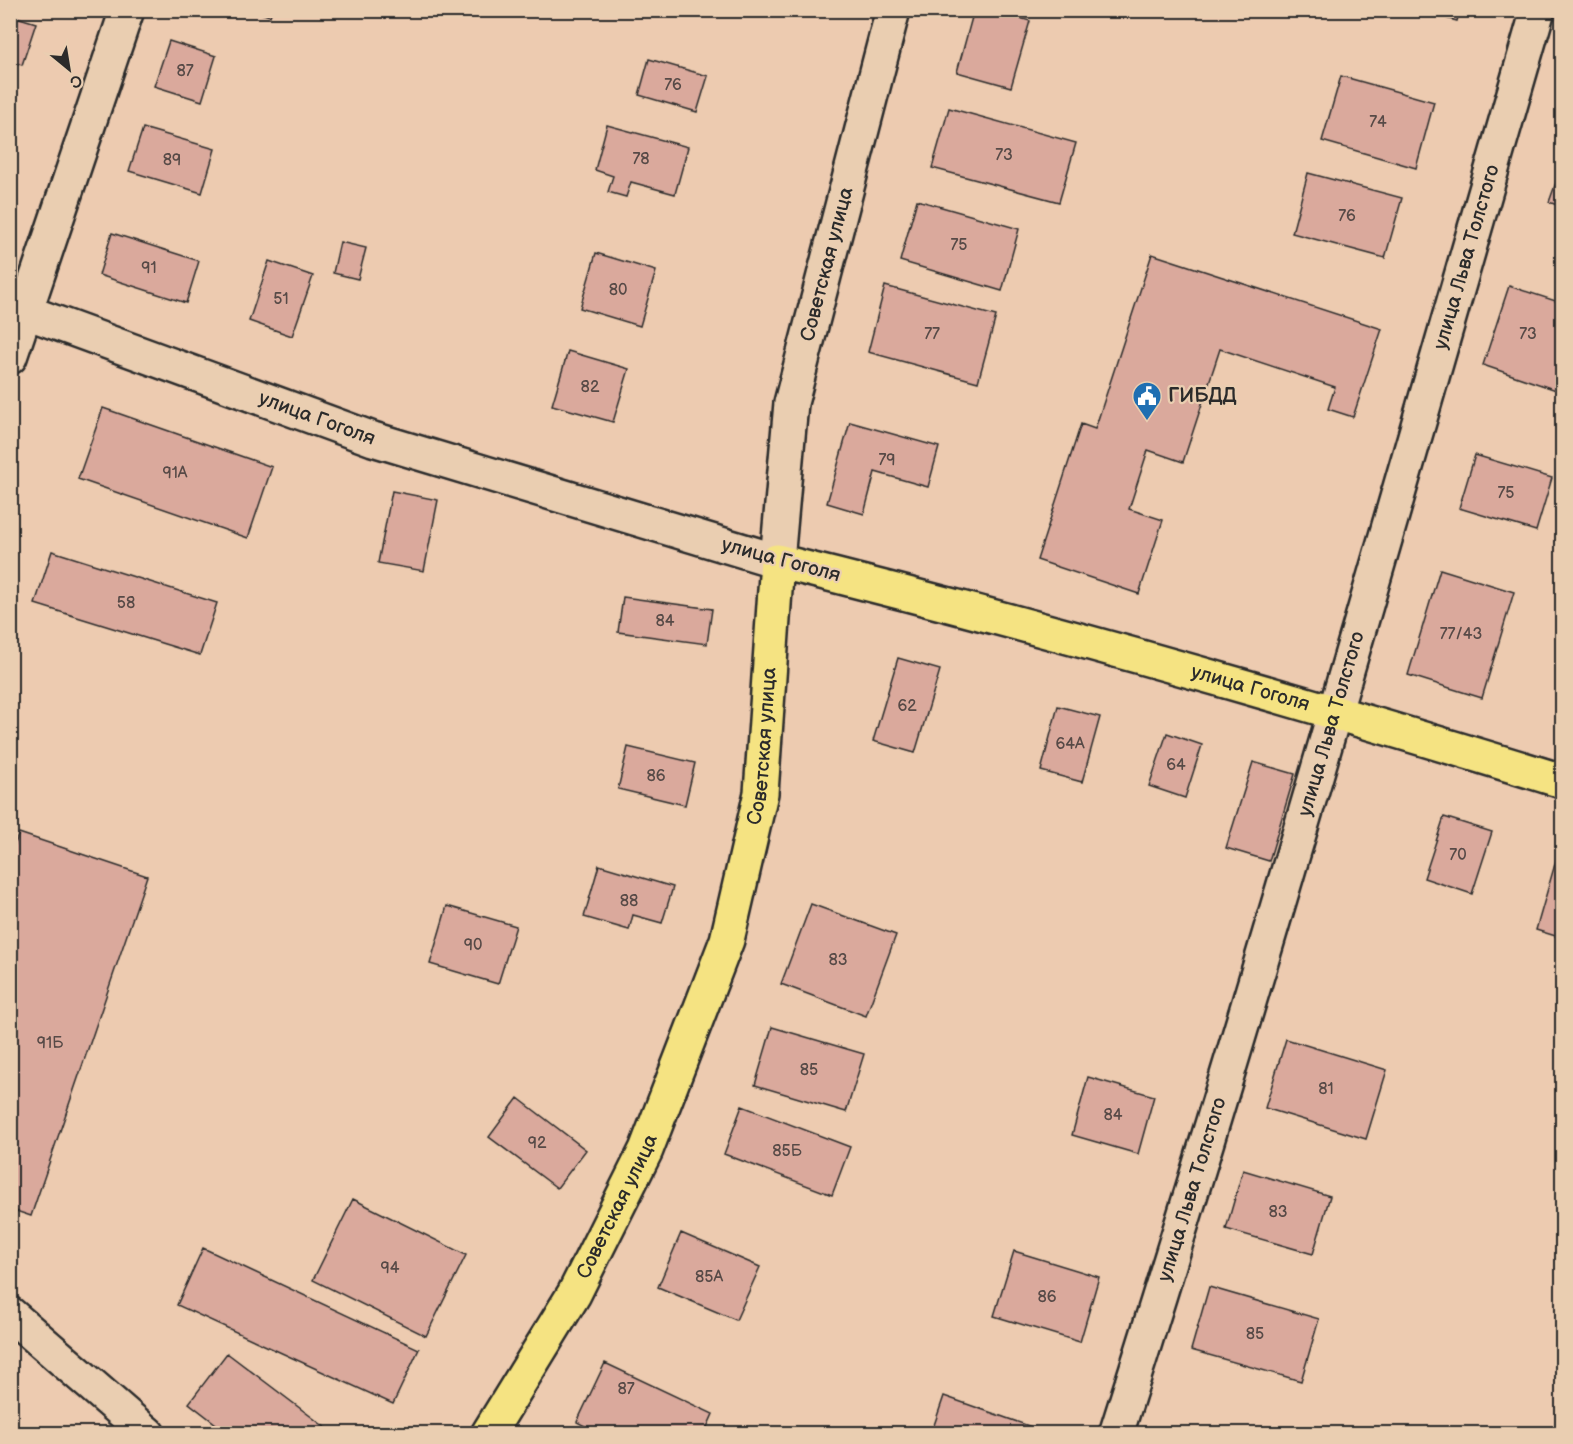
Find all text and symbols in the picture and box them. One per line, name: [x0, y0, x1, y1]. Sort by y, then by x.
north arrow: [39, 39, 99, 99]
house number: 87: [176, 62, 194, 81]
text: С: [66, 70, 85, 92]
house number: 76: [664, 76, 682, 95]
house number: 74: [1369, 113, 1387, 132]
house number: 73: [995, 146, 1013, 165]
house number: 78: [632, 150, 650, 169]
house number: 89: [163, 151, 181, 170]
street label: улица Льва Толстого: [1429, 162, 1505, 352]
street label: Советская улица: [796, 184, 859, 344]
house number: 76: [1338, 207, 1356, 226]
house number: 75: [950, 236, 968, 255]
house number: 91: [141, 259, 157, 278]
house number: 80: [609, 281, 627, 300]
house number: 51: [273, 290, 289, 309]
house number: 77: [924, 325, 940, 344]
house number: 73: [1519, 325, 1537, 344]
house number: 82: [581, 378, 600, 397]
public building icon: ГИБДД: [1131, 380, 1163, 422]
place label: ГИБДД: [1168, 384, 1236, 408]
street label: улица Гоголя: [255, 386, 379, 451]
house number: 79: [878, 451, 896, 470]
house number: 91А: [162, 464, 188, 483]
house number: 75: [1497, 484, 1515, 503]
street label: улица Гоголя: [719, 533, 843, 587]
house number: 58: [117, 594, 135, 613]
house number: 84: [655, 612, 675, 631]
house number: 77/43: [1440, 625, 1482, 644]
street label: улица Льва Толстого: [1293, 629, 1370, 819]
street label: улица Гоголя: [1188, 660, 1313, 717]
street label: Советская улица: [742, 666, 782, 827]
house number: 62: [897, 697, 917, 716]
house number: 64А: [1055, 735, 1085, 754]
house number: 64: [1166, 756, 1186, 775]
house number: 86: [646, 767, 666, 786]
house number: 70: [1449, 846, 1467, 865]
house number: 88: [620, 892, 638, 911]
house number: 90: [464, 936, 482, 955]
house number: 83: [828, 951, 848, 970]
house number: 91Б: [37, 1034, 64, 1053]
house number: 85: [800, 1061, 818, 1080]
house number: 81: [1318, 1080, 1334, 1099]
street label: улица Льва Толстого: [1153, 1095, 1232, 1285]
house number: 84: [1103, 1106, 1123, 1125]
street label: Советская улица: [572, 1131, 663, 1283]
house number: 92: [528, 1134, 547, 1153]
house number: 85Б: [772, 1142, 803, 1161]
house number: 83: [1268, 1203, 1288, 1222]
house number: 94: [380, 1259, 400, 1278]
house number: 85А: [695, 1268, 723, 1287]
house number: 86: [1037, 1288, 1057, 1307]
house number: 85: [1246, 1325, 1264, 1344]
house number: 87: [617, 1380, 635, 1399]

